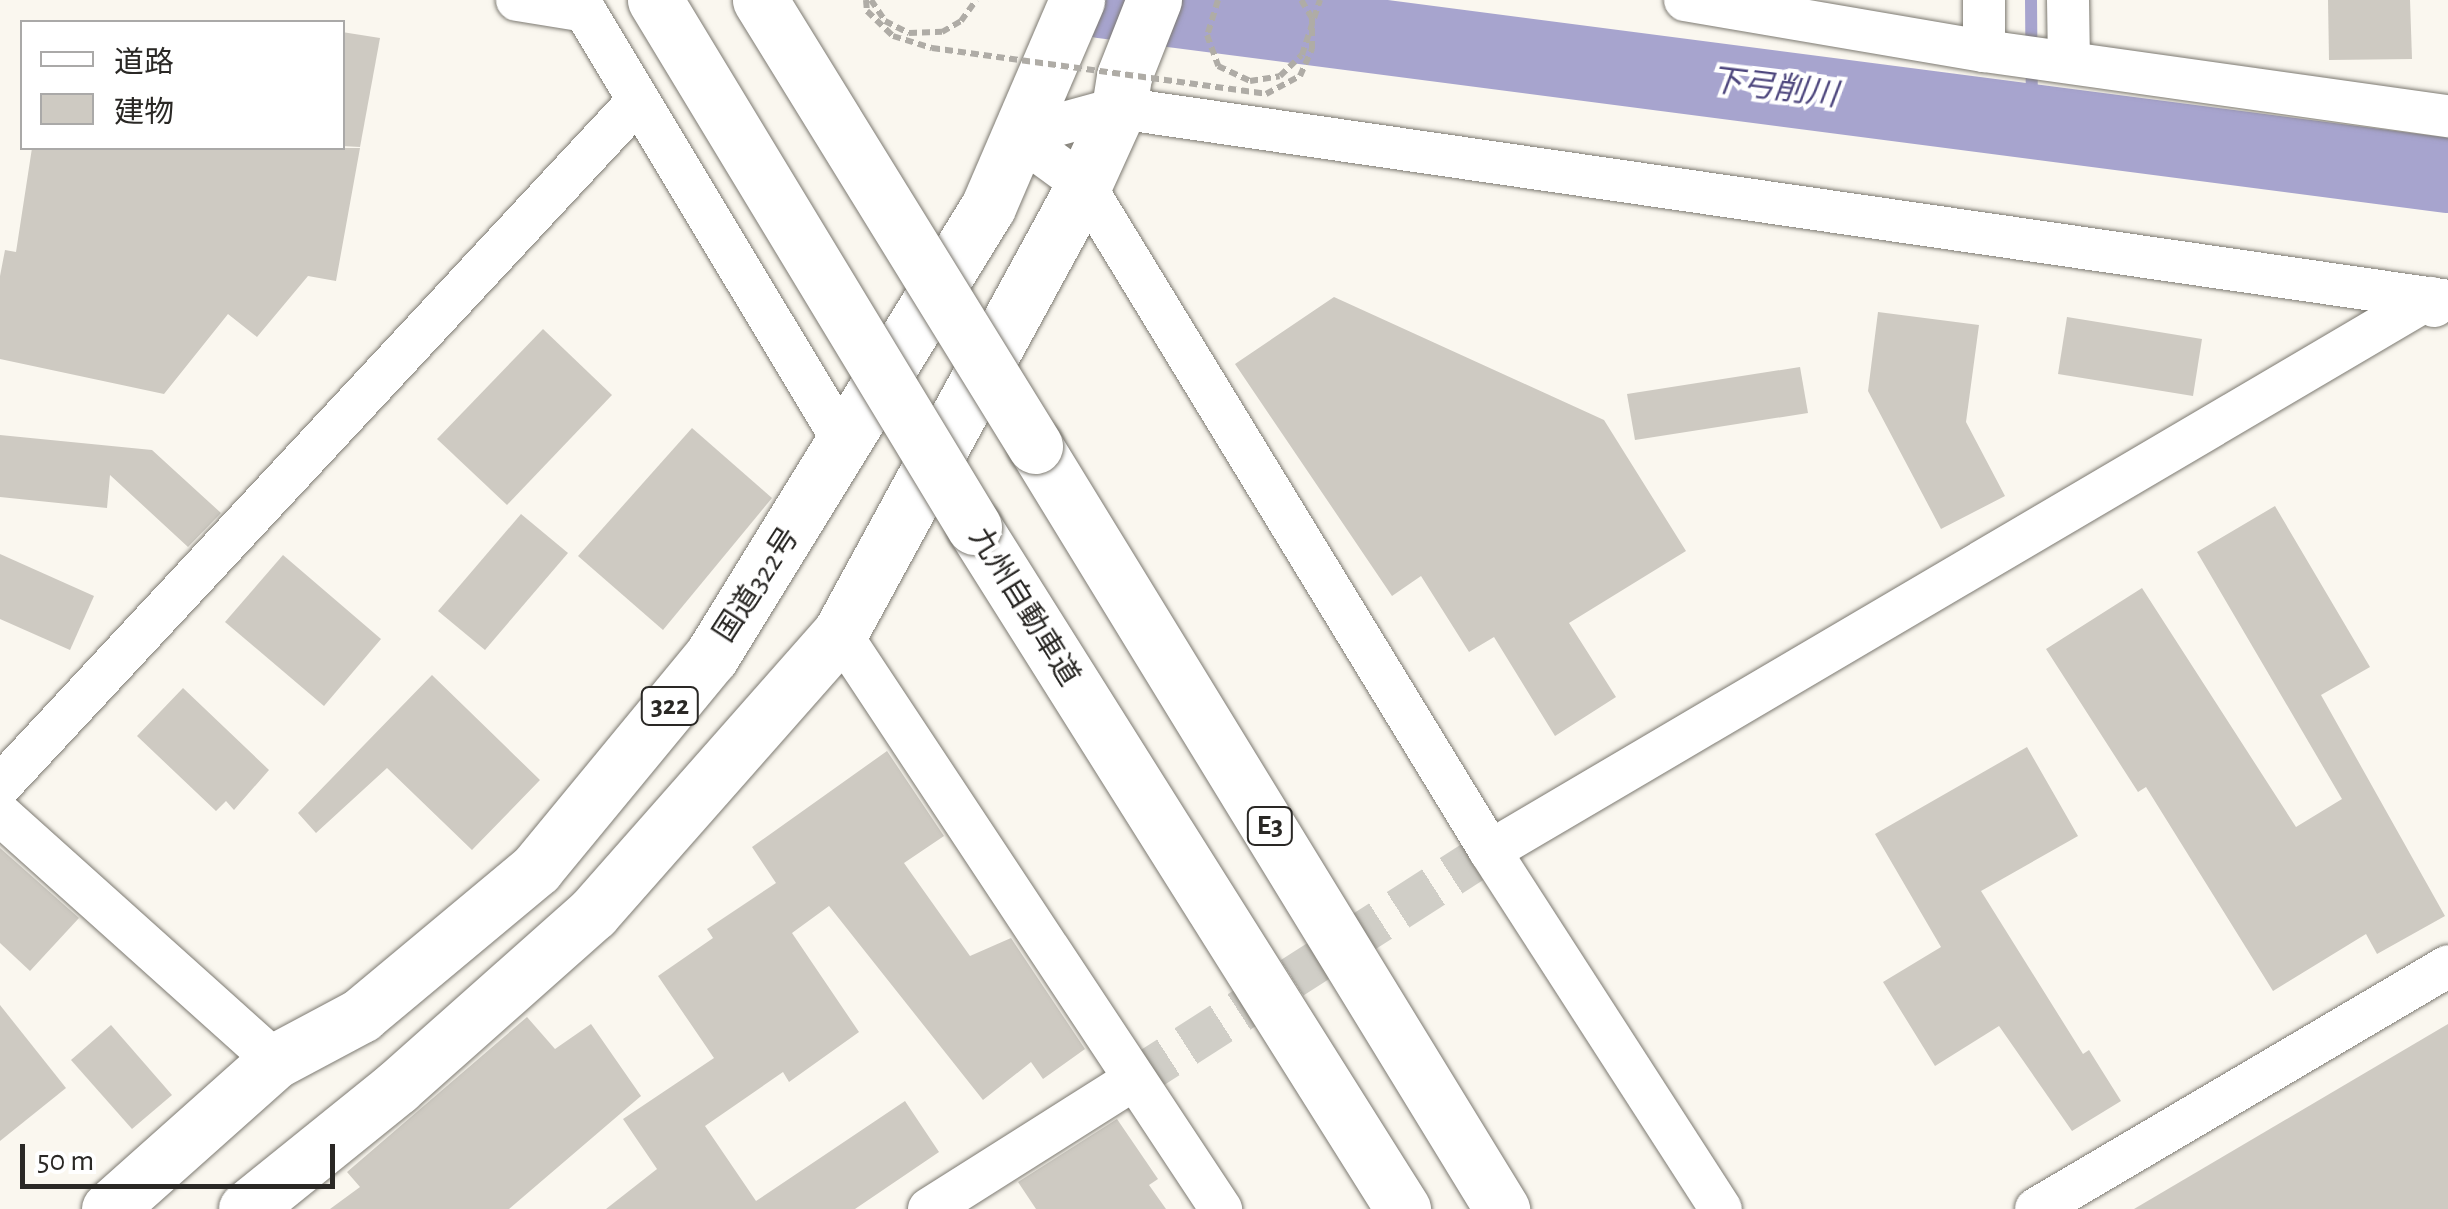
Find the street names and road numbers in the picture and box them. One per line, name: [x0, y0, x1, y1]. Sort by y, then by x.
street label: 国道322号: [707, 521, 807, 649]
street label: 九州自動車道: [961, 521, 1087, 693]
road number: 322: [640, 683, 700, 729]
road number: E3: [1245, 803, 1295, 849]

